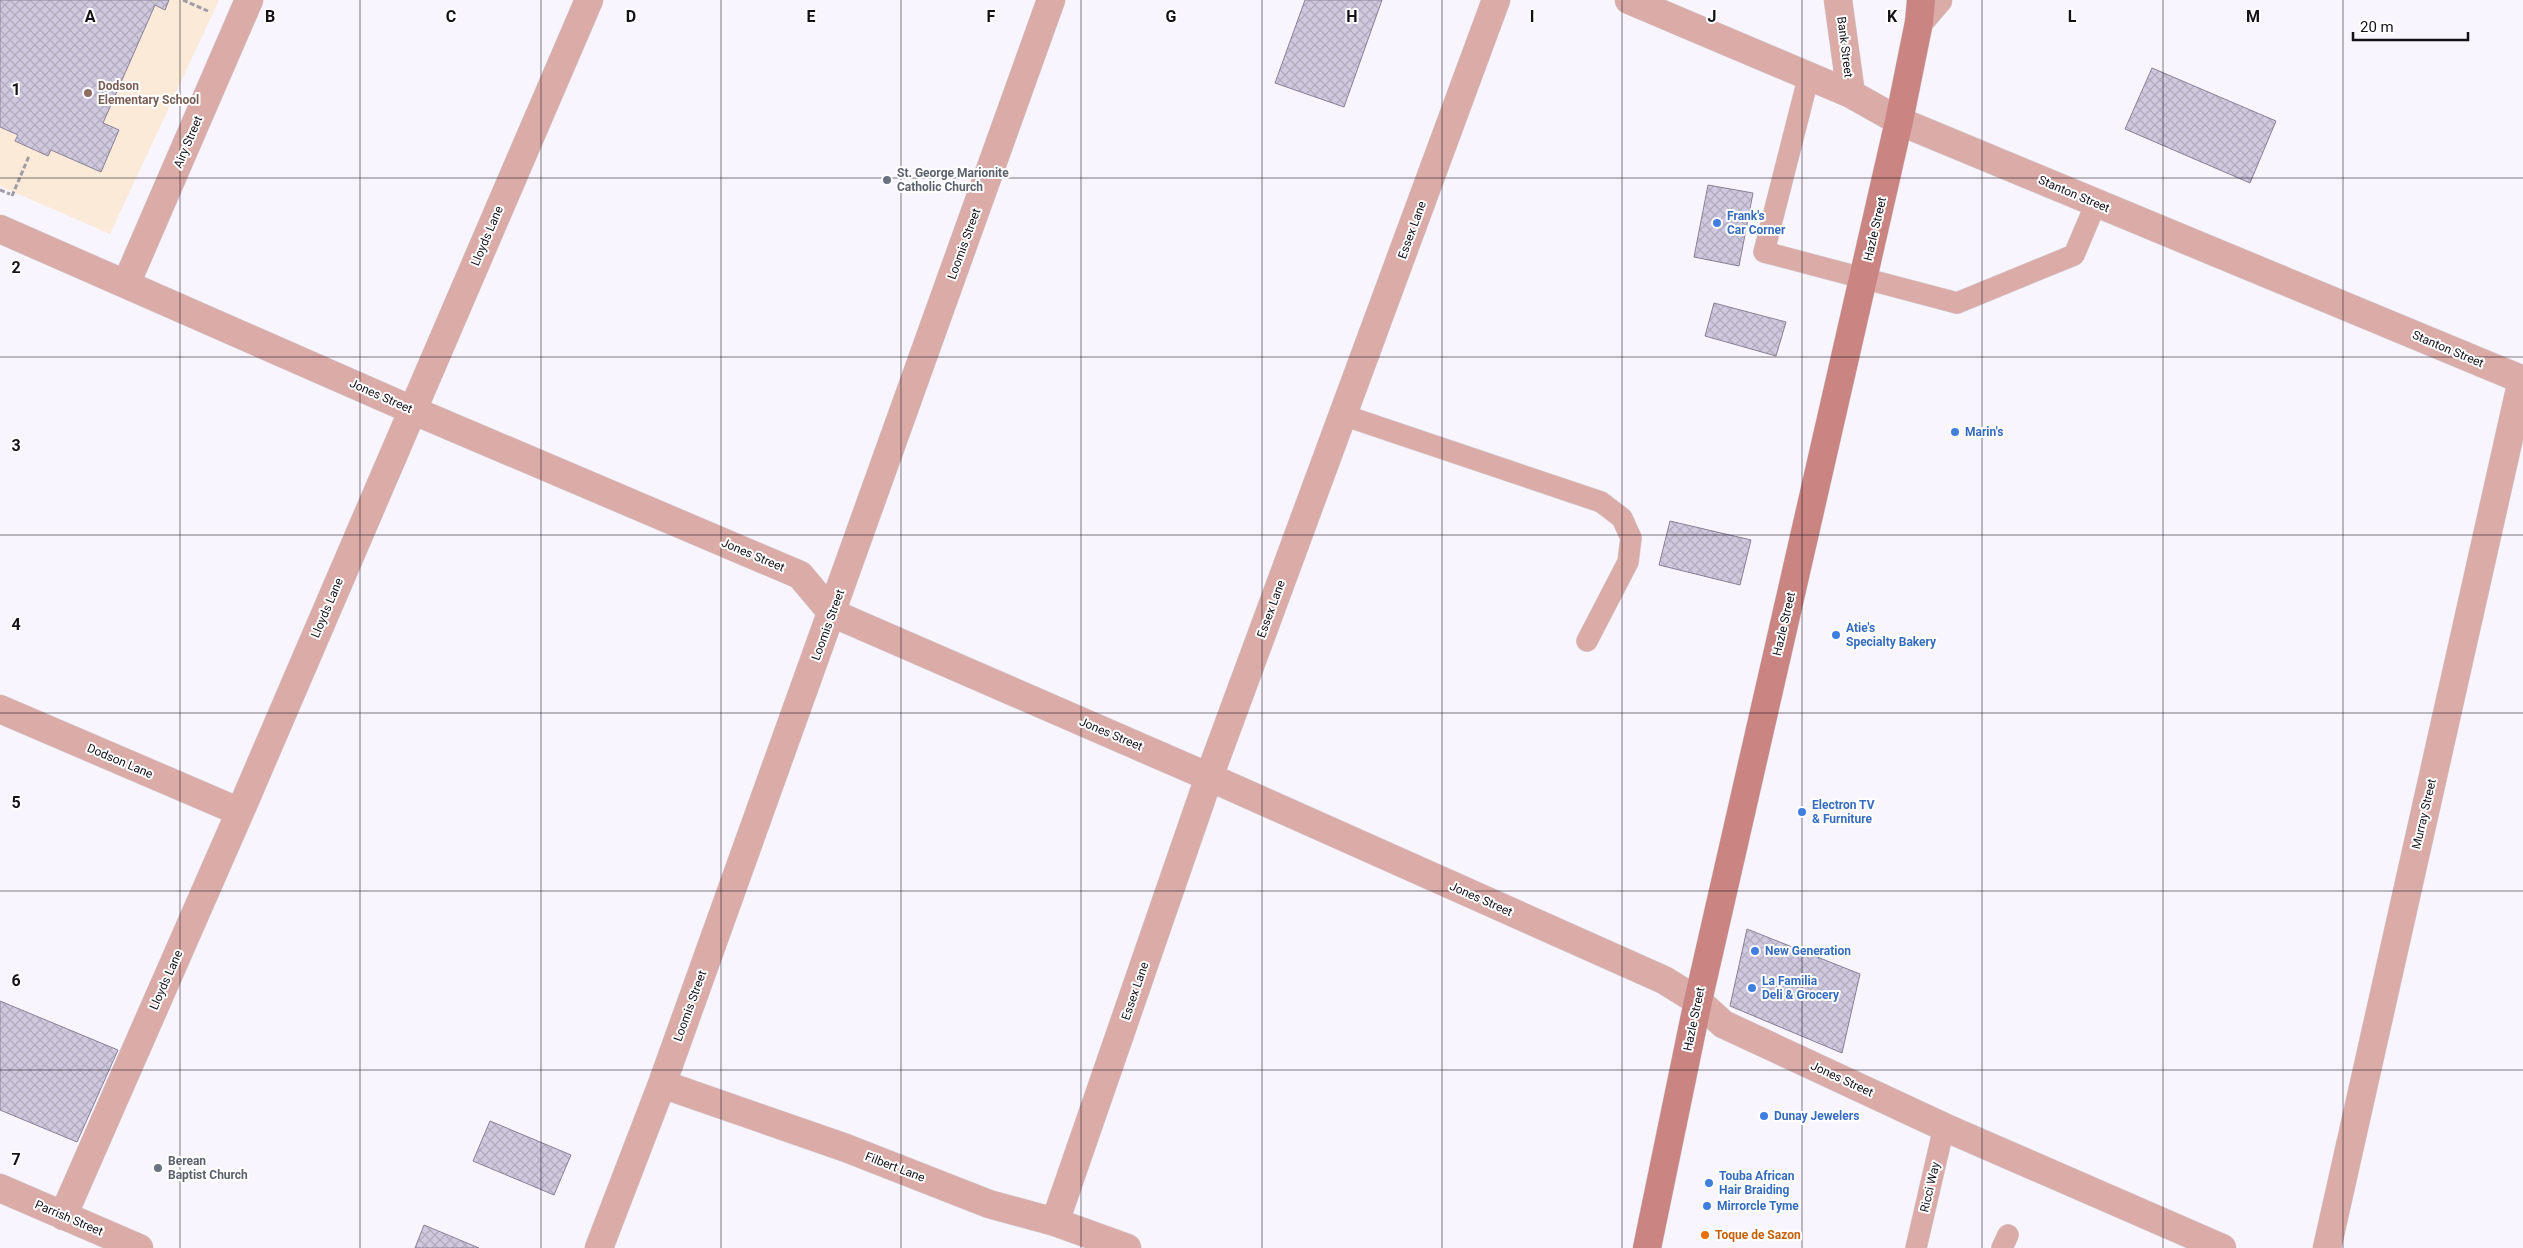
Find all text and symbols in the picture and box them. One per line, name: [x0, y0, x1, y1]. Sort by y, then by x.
text: A: [85, 7, 96, 26]
text: B: [265, 7, 275, 26]
text: C: [446, 7, 456, 26]
text: D: [626, 7, 636, 26]
text: E: [807, 7, 816, 26]
text: F: [987, 7, 996, 26]
text: G: [1166, 7, 1177, 26]
text: H: [1346, 7, 1358, 26]
text: I: [1530, 7, 1534, 26]
text: J: [1708, 7, 1716, 26]
text: K: [1887, 7, 1898, 26]
text: L: [2068, 7, 2077, 26]
text: M: [2246, 7, 2260, 26]
scale bar: [2353, 10, 2468, 42]
street label: Bank Street: [1834, 16, 1856, 78]
text: 20 m: [2360, 18, 2394, 36]
place label: Dodson Elementary School: [98, 79, 199, 107]
text: 1: [11, 80, 21, 99]
marker: Dodson Elementary School: [82, 87, 94, 99]
street label: Airy Street: [171, 114, 205, 170]
place label: St. George Marionite Catholic Church: [897, 166, 1009, 194]
street label: Stanton Street: [2036, 173, 2112, 215]
marker: St. George Marionite Catholic Church: [881, 174, 893, 186]
street label: Hazle Street: [1861, 196, 1889, 262]
street label: Essex Lane: [1395, 199, 1429, 261]
street label: Lloyds Lane: [468, 204, 506, 268]
street label: Loomis Street: [945, 207, 983, 281]
place label: Frank's Car Corner: [1727, 209, 1786, 237]
marker: Frank's Car Corner: [1711, 217, 1723, 229]
text: 2: [11, 258, 21, 277]
street label: Stanton Street: [2410, 328, 2486, 370]
street label: Jones Street: [347, 376, 415, 416]
place label: Marin's: [1965, 425, 2003, 439]
marker: Marin's: [1949, 426, 1961, 438]
text: 3: [11, 436, 21, 455]
street label: Jones Street: [719, 535, 787, 575]
street label: Lloyds Lane: [308, 576, 346, 640]
street label: Essex Lane: [1254, 578, 1288, 640]
street label: Loomis Street: [809, 588, 847, 662]
street label: Hazle Street: [1770, 591, 1798, 657]
text: 4: [11, 615, 21, 634]
place label: Atie's Specialty Bakery: [1846, 621, 1937, 649]
marker: Atie's Specialty Bakery: [1830, 629, 1842, 641]
street label: Jones Street: [1077, 714, 1145, 754]
street label: Dodson Lane: [85, 741, 155, 781]
street label: Murray Street: [2409, 777, 2439, 851]
text: 5: [11, 793, 21, 812]
place label: Electron TV & Furniture: [1812, 798, 1875, 826]
marker: Electron TV & Furniture: [1796, 806, 1808, 818]
street label: Jones Street: [1447, 879, 1515, 919]
place label: New Generation: [1765, 944, 1851, 958]
marker: New Generation: [1749, 945, 1761, 957]
street label: Lloyds Lane: [147, 948, 185, 1012]
street label: Essex Lane: [1119, 960, 1151, 1022]
street label: Loomis Street: [671, 969, 709, 1043]
text: 6: [11, 971, 21, 990]
place label: La Familia Deli & Grocery: [1762, 974, 1840, 1002]
marker: La Familia Deli & Grocery: [1746, 982, 1758, 994]
street label: Hazle Street: [1680, 986, 1708, 1052]
street label: Jones Street: [1809, 1058, 1876, 1100]
place label: Dunay Jewelers: [1774, 1109, 1859, 1123]
marker: Dunay Jewelers: [1758, 1110, 1770, 1122]
street label: Filbert Lane: [863, 1149, 927, 1185]
text: 7: [11, 1150, 21, 1169]
place label: Berean Baptist Church: [168, 1154, 248, 1182]
street label: Ricci Way: [1917, 1160, 1943, 1214]
marker: Berean Baptist Church: [152, 1162, 164, 1174]
place label: Touba African Hair Braiding: [1719, 1169, 1795, 1197]
marker: Touba African Hair Braiding: [1703, 1177, 1715, 1189]
street label: Parrish Street: [33, 1197, 105, 1239]
place label: Mirrorcle Tyme: [1717, 1199, 1799, 1213]
marker: Mirrorcle Tyme: [1701, 1200, 1713, 1212]
place label: Toque de Sazon: [1715, 1228, 1801, 1242]
marker: Toque de Sazon: [1699, 1229, 1711, 1241]

